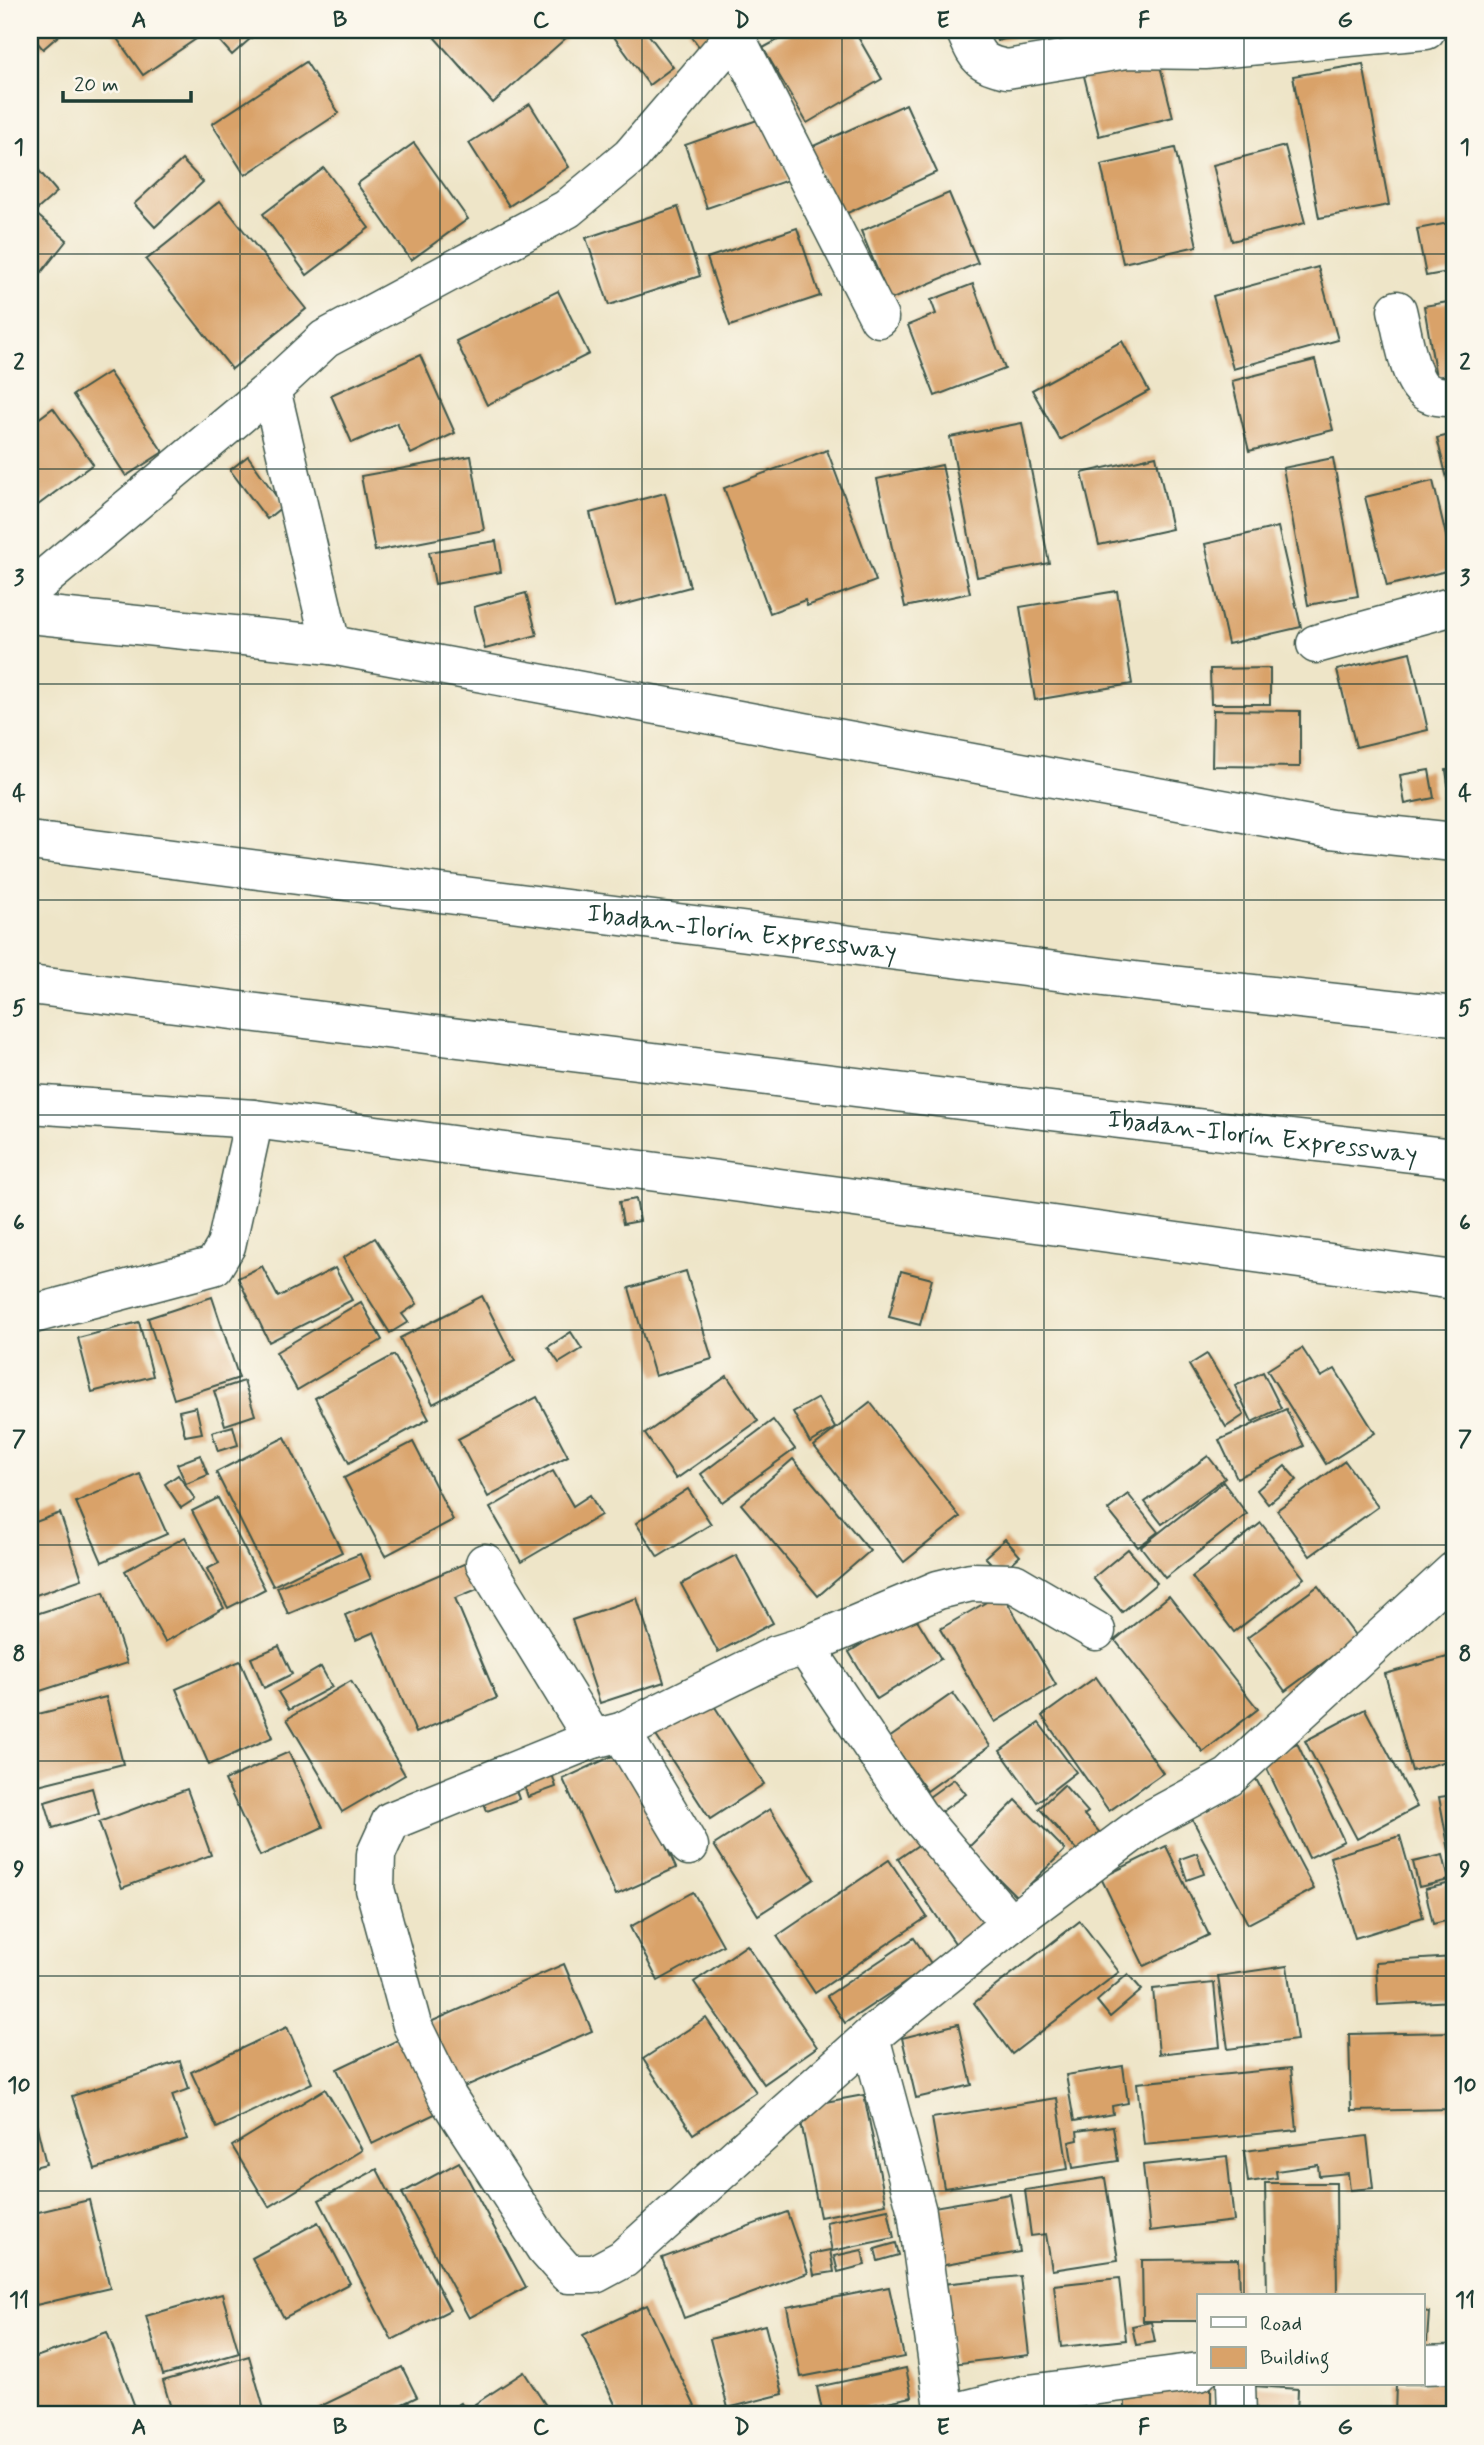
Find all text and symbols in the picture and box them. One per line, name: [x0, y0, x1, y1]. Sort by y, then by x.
text: A: [131, 6, 147, 36]
text: B: [333, 6, 348, 36]
text: C: [533, 6, 550, 36]
text: D: [734, 6, 750, 36]
text: E: [936, 6, 950, 36]
text: F: [1138, 6, 1150, 36]
text: G: [1337, 6, 1353, 36]
scale bar: [63, 60, 191, 104]
text: 20 m: [74, 71, 119, 99]
text: 1: [14, 133, 24, 163]
text: 1: [1460, 133, 1470, 163]
text: 2: [13, 348, 25, 378]
text: 2: [1459, 348, 1471, 378]
text: 3: [14, 564, 25, 594]
text: 3: [1460, 564, 1471, 594]
text: 4: [12, 779, 26, 809]
text: 4: [1458, 779, 1472, 809]
street label: Ibadan-Ilorin Expressway: [585, 897, 899, 970]
text: 5: [12, 994, 26, 1024]
text: 5: [1458, 994, 1472, 1024]
street label: Ibadan-Ilorin Expressway: [1106, 1103, 1419, 1173]
text: 6: [13, 1209, 25, 1239]
text: 6: [1459, 1209, 1471, 1239]
text: 7: [12, 1425, 26, 1455]
text: 7: [1458, 1425, 1472, 1455]
text: 8: [13, 1640, 25, 1670]
text: 8: [1459, 1640, 1471, 1670]
text: 9: [13, 1855, 25, 1885]
text: 9: [1459, 1855, 1471, 1885]
text: 10: [7, 2071, 31, 2101]
text: 10: [1453, 2071, 1477, 2101]
text: 11: [9, 2286, 29, 2316]
text: 11: [1455, 2286, 1475, 2316]
legend: [1197, 2294, 1424, 2386]
text: Road: [1260, 2310, 1302, 2338]
text: Building: [1260, 2344, 1330, 2374]
text: A: [131, 2413, 147, 2443]
text: B: [333, 2413, 348, 2443]
text: C: [533, 2413, 550, 2443]
text: D: [734, 2413, 750, 2443]
text: E: [936, 2413, 950, 2443]
text: F: [1138, 2413, 1150, 2443]
text: G: [1337, 2413, 1353, 2443]

